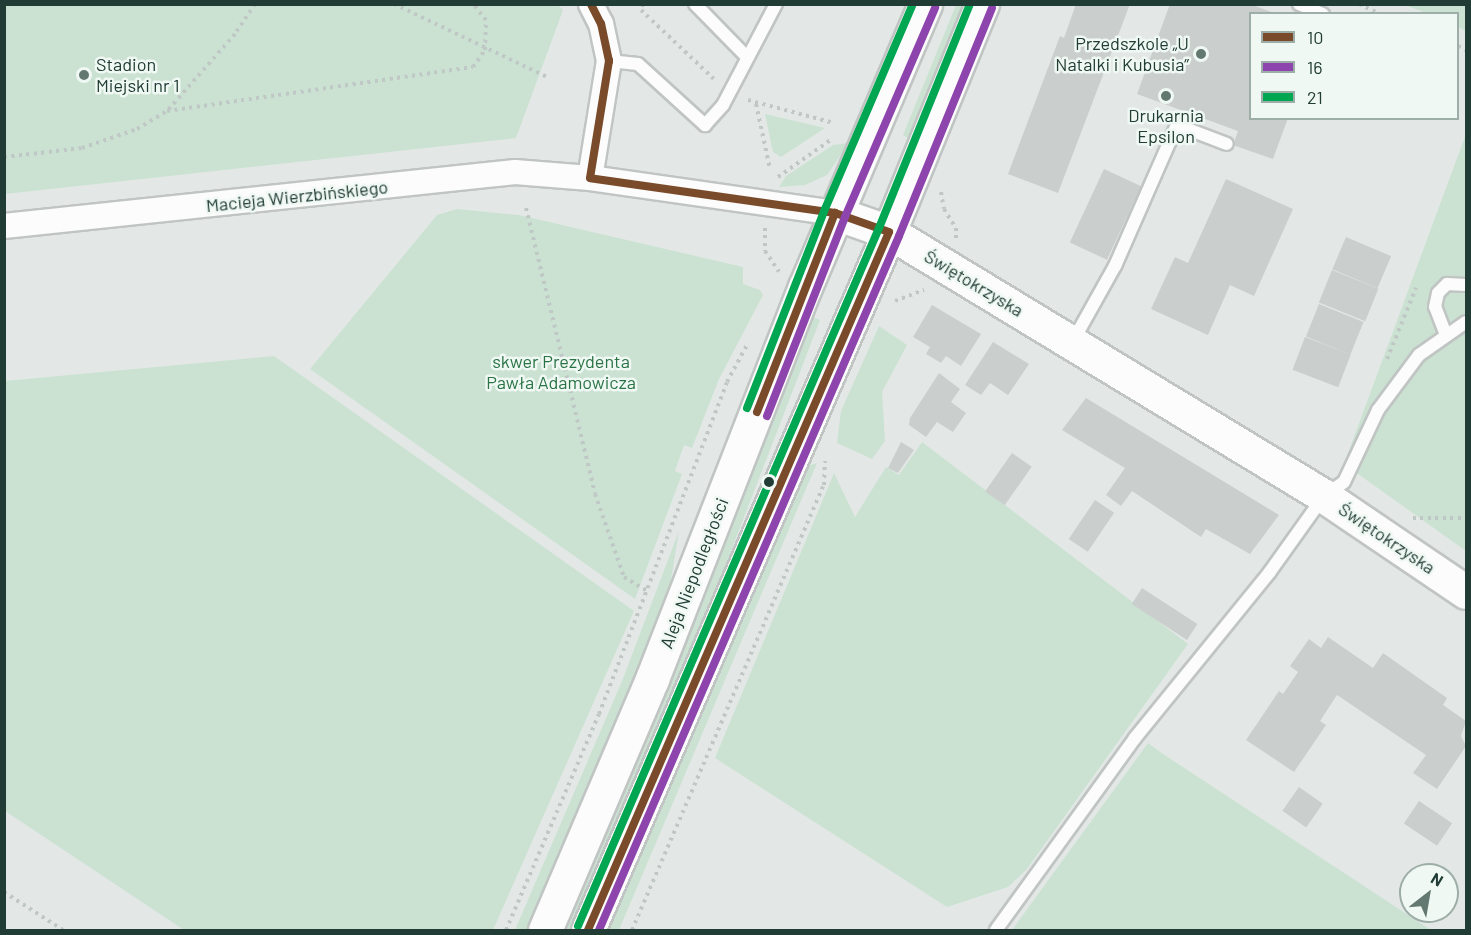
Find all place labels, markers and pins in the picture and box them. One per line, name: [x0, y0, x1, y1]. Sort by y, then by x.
place label: Przedszkole „U Natalki i Kubusia”: [1055, 33, 1189, 76]
marker: Przedszkole „U Natalki i Kubusia”: [1194, 47, 1208, 61]
place label: Stadion Miejski nr 1: [96, 54, 179, 97]
marker: Stadion Miejski nr 1: [77, 68, 91, 82]
marker: Drukarnia Epsilon: [1159, 89, 1173, 103]
place label: Drukarnia Epsilon: [1128, 105, 1204, 148]
unlabelled marker: [763, 476, 775, 488]

